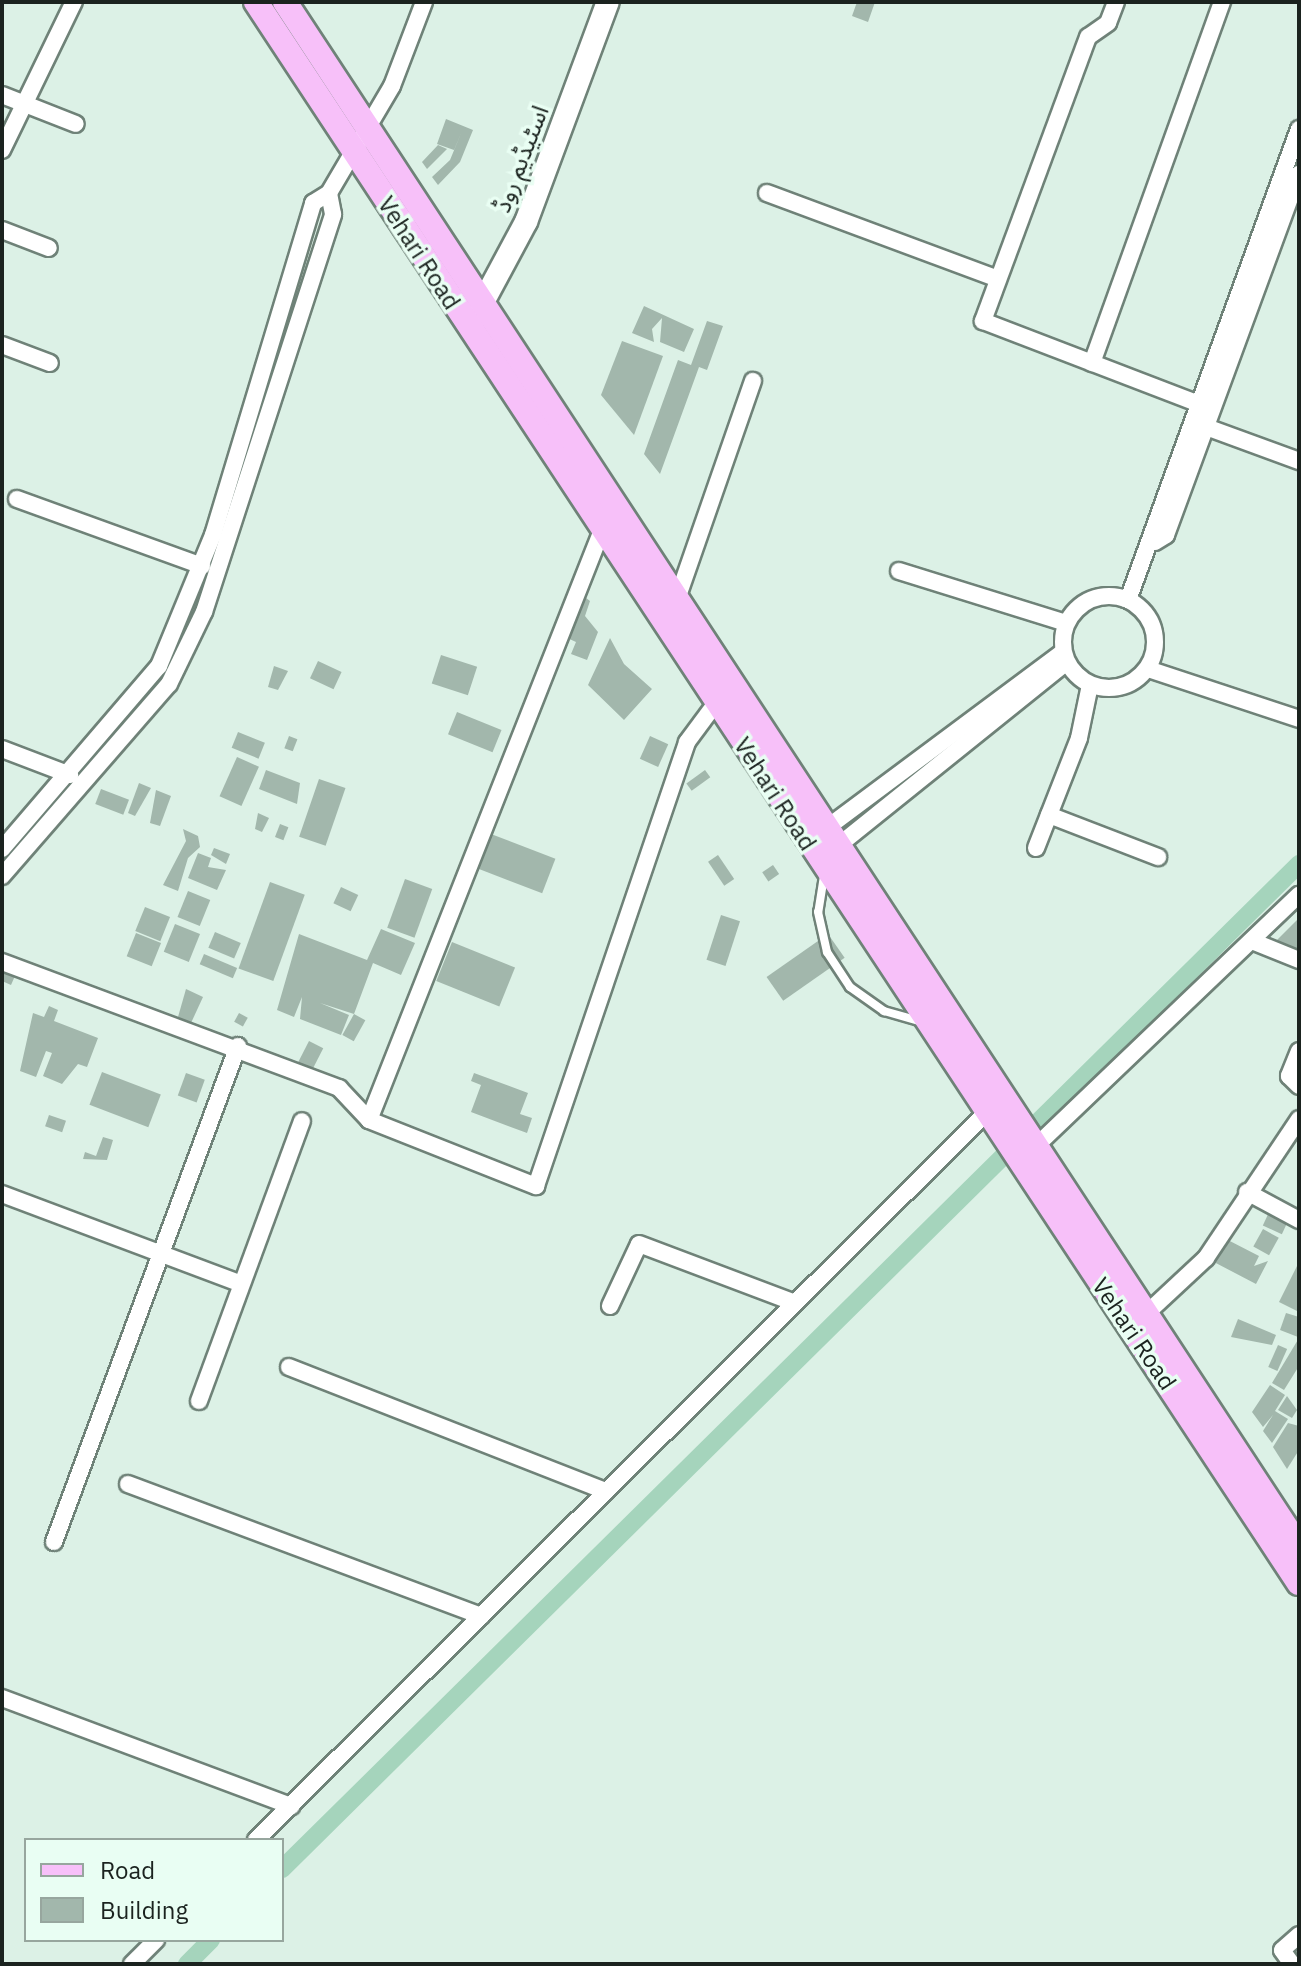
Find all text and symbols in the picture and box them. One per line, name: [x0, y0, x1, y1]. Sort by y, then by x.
street label: اسٹیڈیم روڈ: [487, 101, 555, 217]
street label: Vehari Road: [372, 191, 466, 315]
street label: Vehari Road: [728, 732, 822, 856]
street label: Vehari Road: [1086, 1272, 1182, 1396]
legend: [24, 1838, 284, 1942]
text: Road: [100, 1854, 155, 1886]
text: Building: [100, 1894, 188, 1926]

